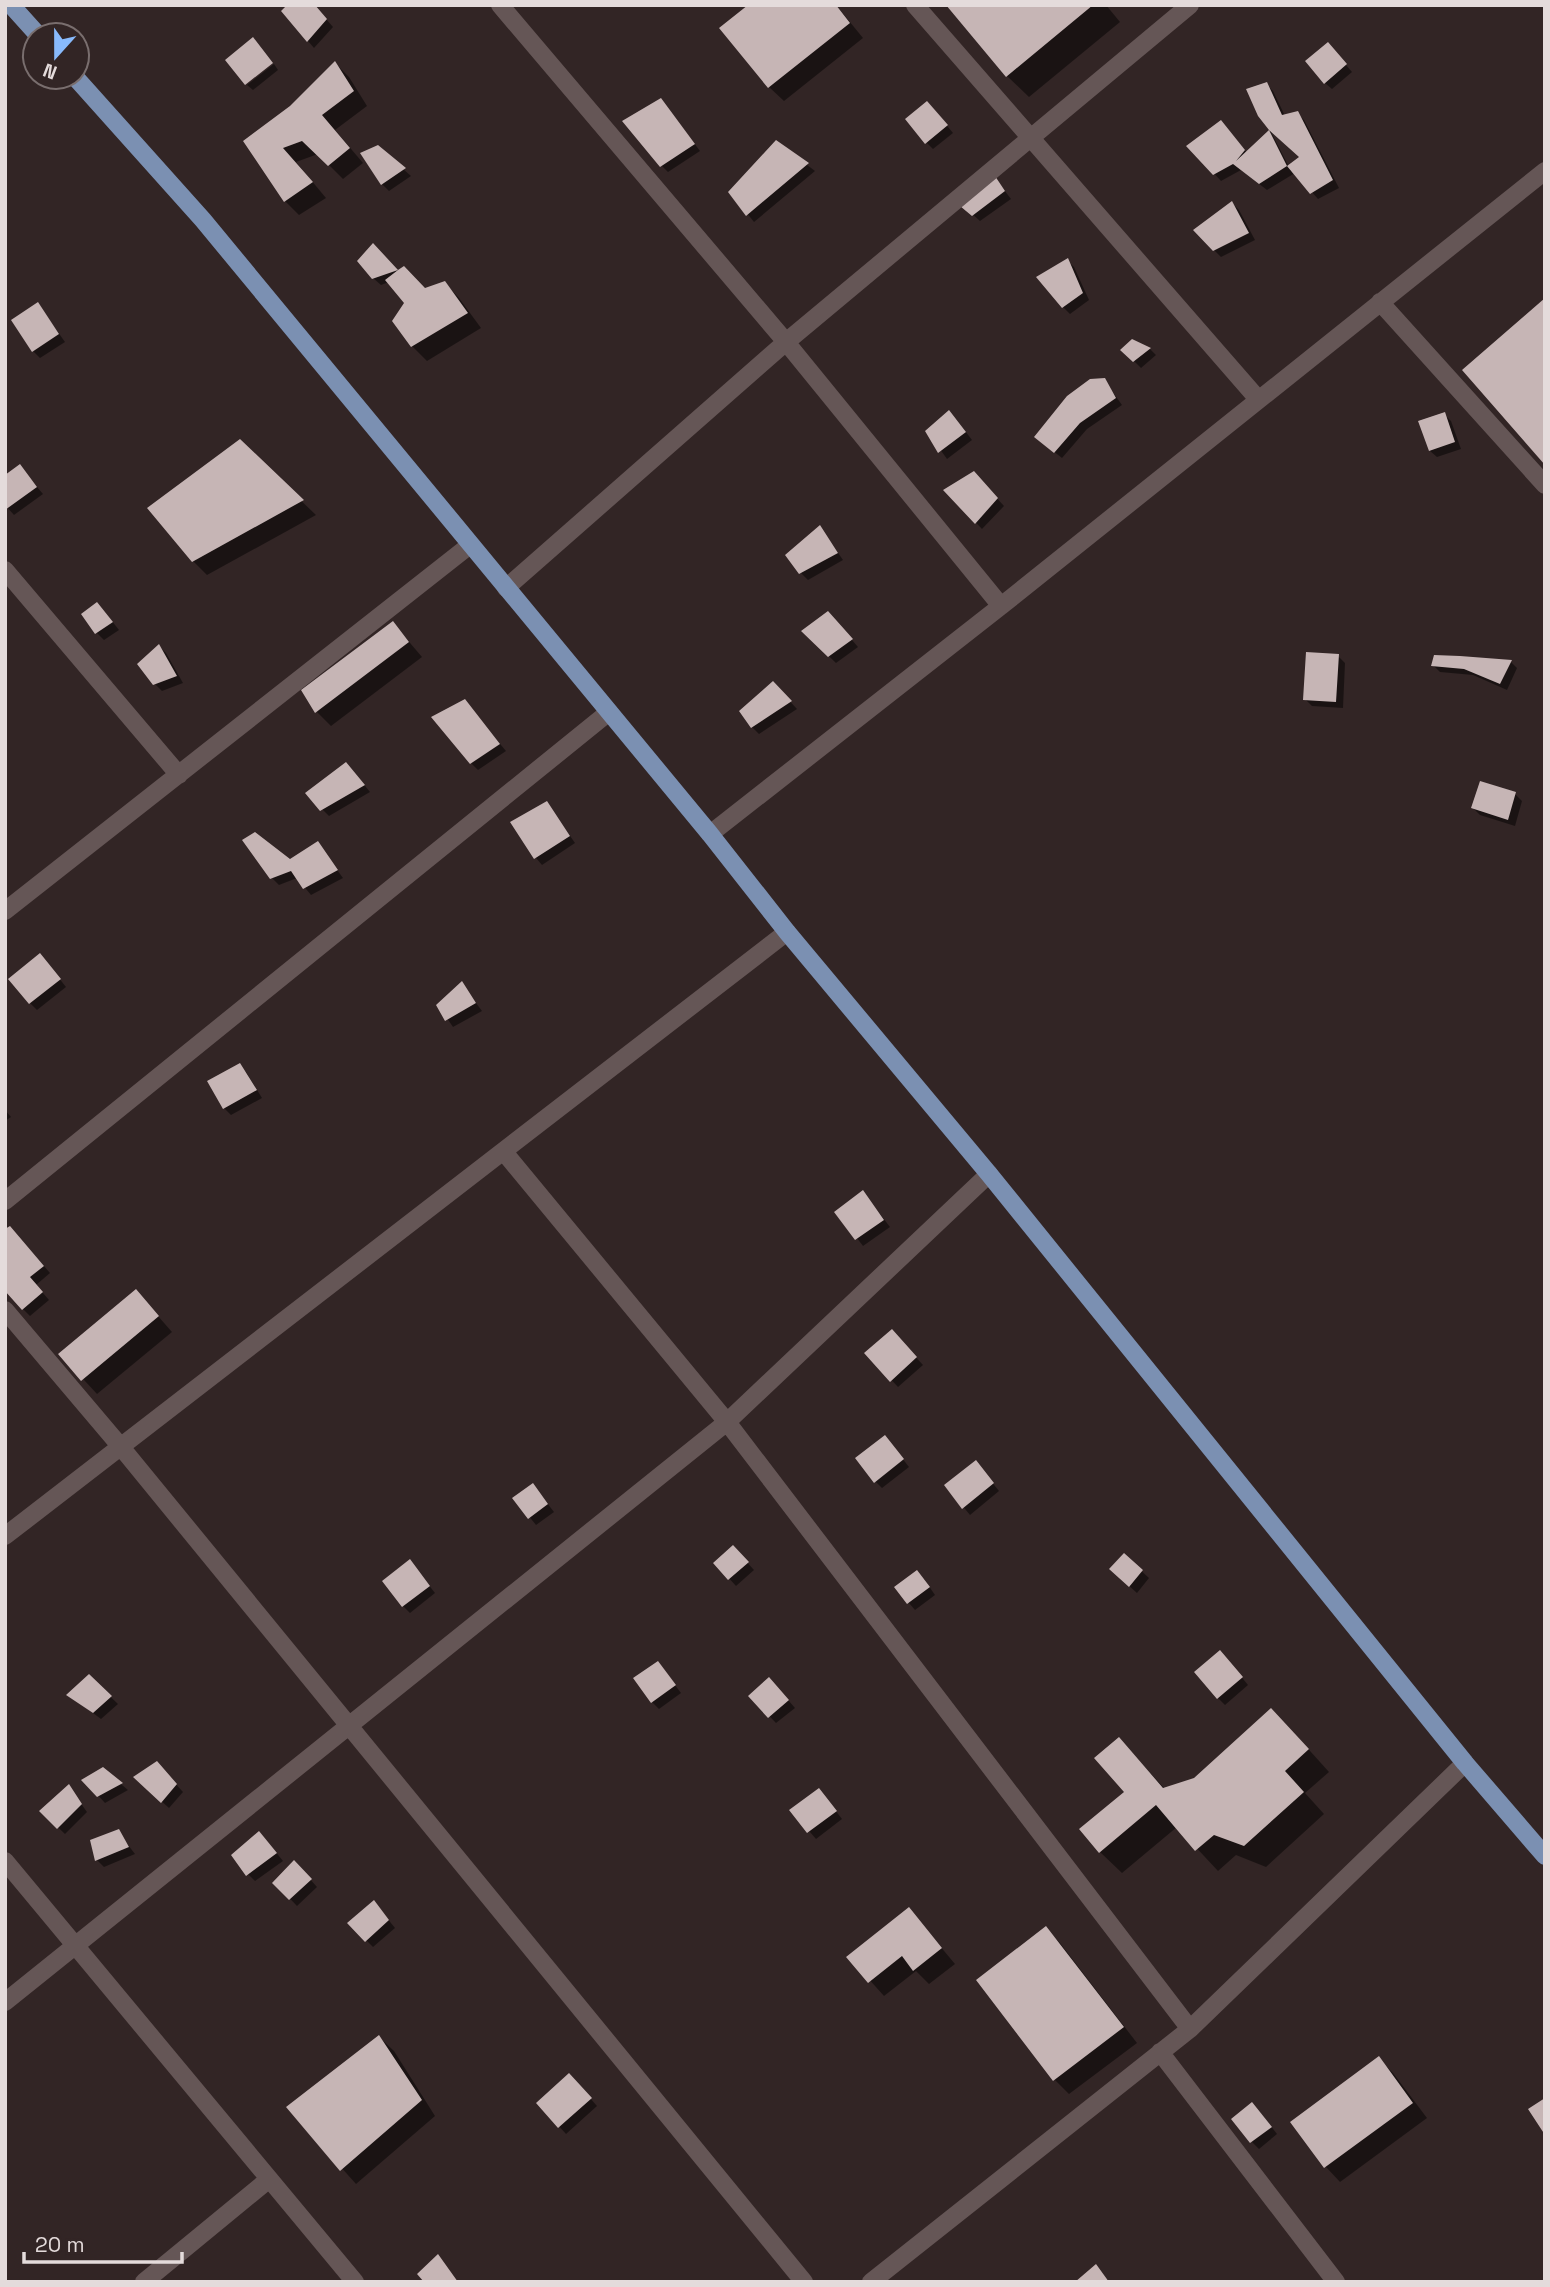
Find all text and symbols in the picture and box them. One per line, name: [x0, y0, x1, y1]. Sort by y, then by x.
north arrow: [21, 21, 91, 91]
text: N: [40, 57, 61, 85]
scale bar: [24, 2220, 182, 2264]
text: 20 m: [35, 2231, 85, 2258]

